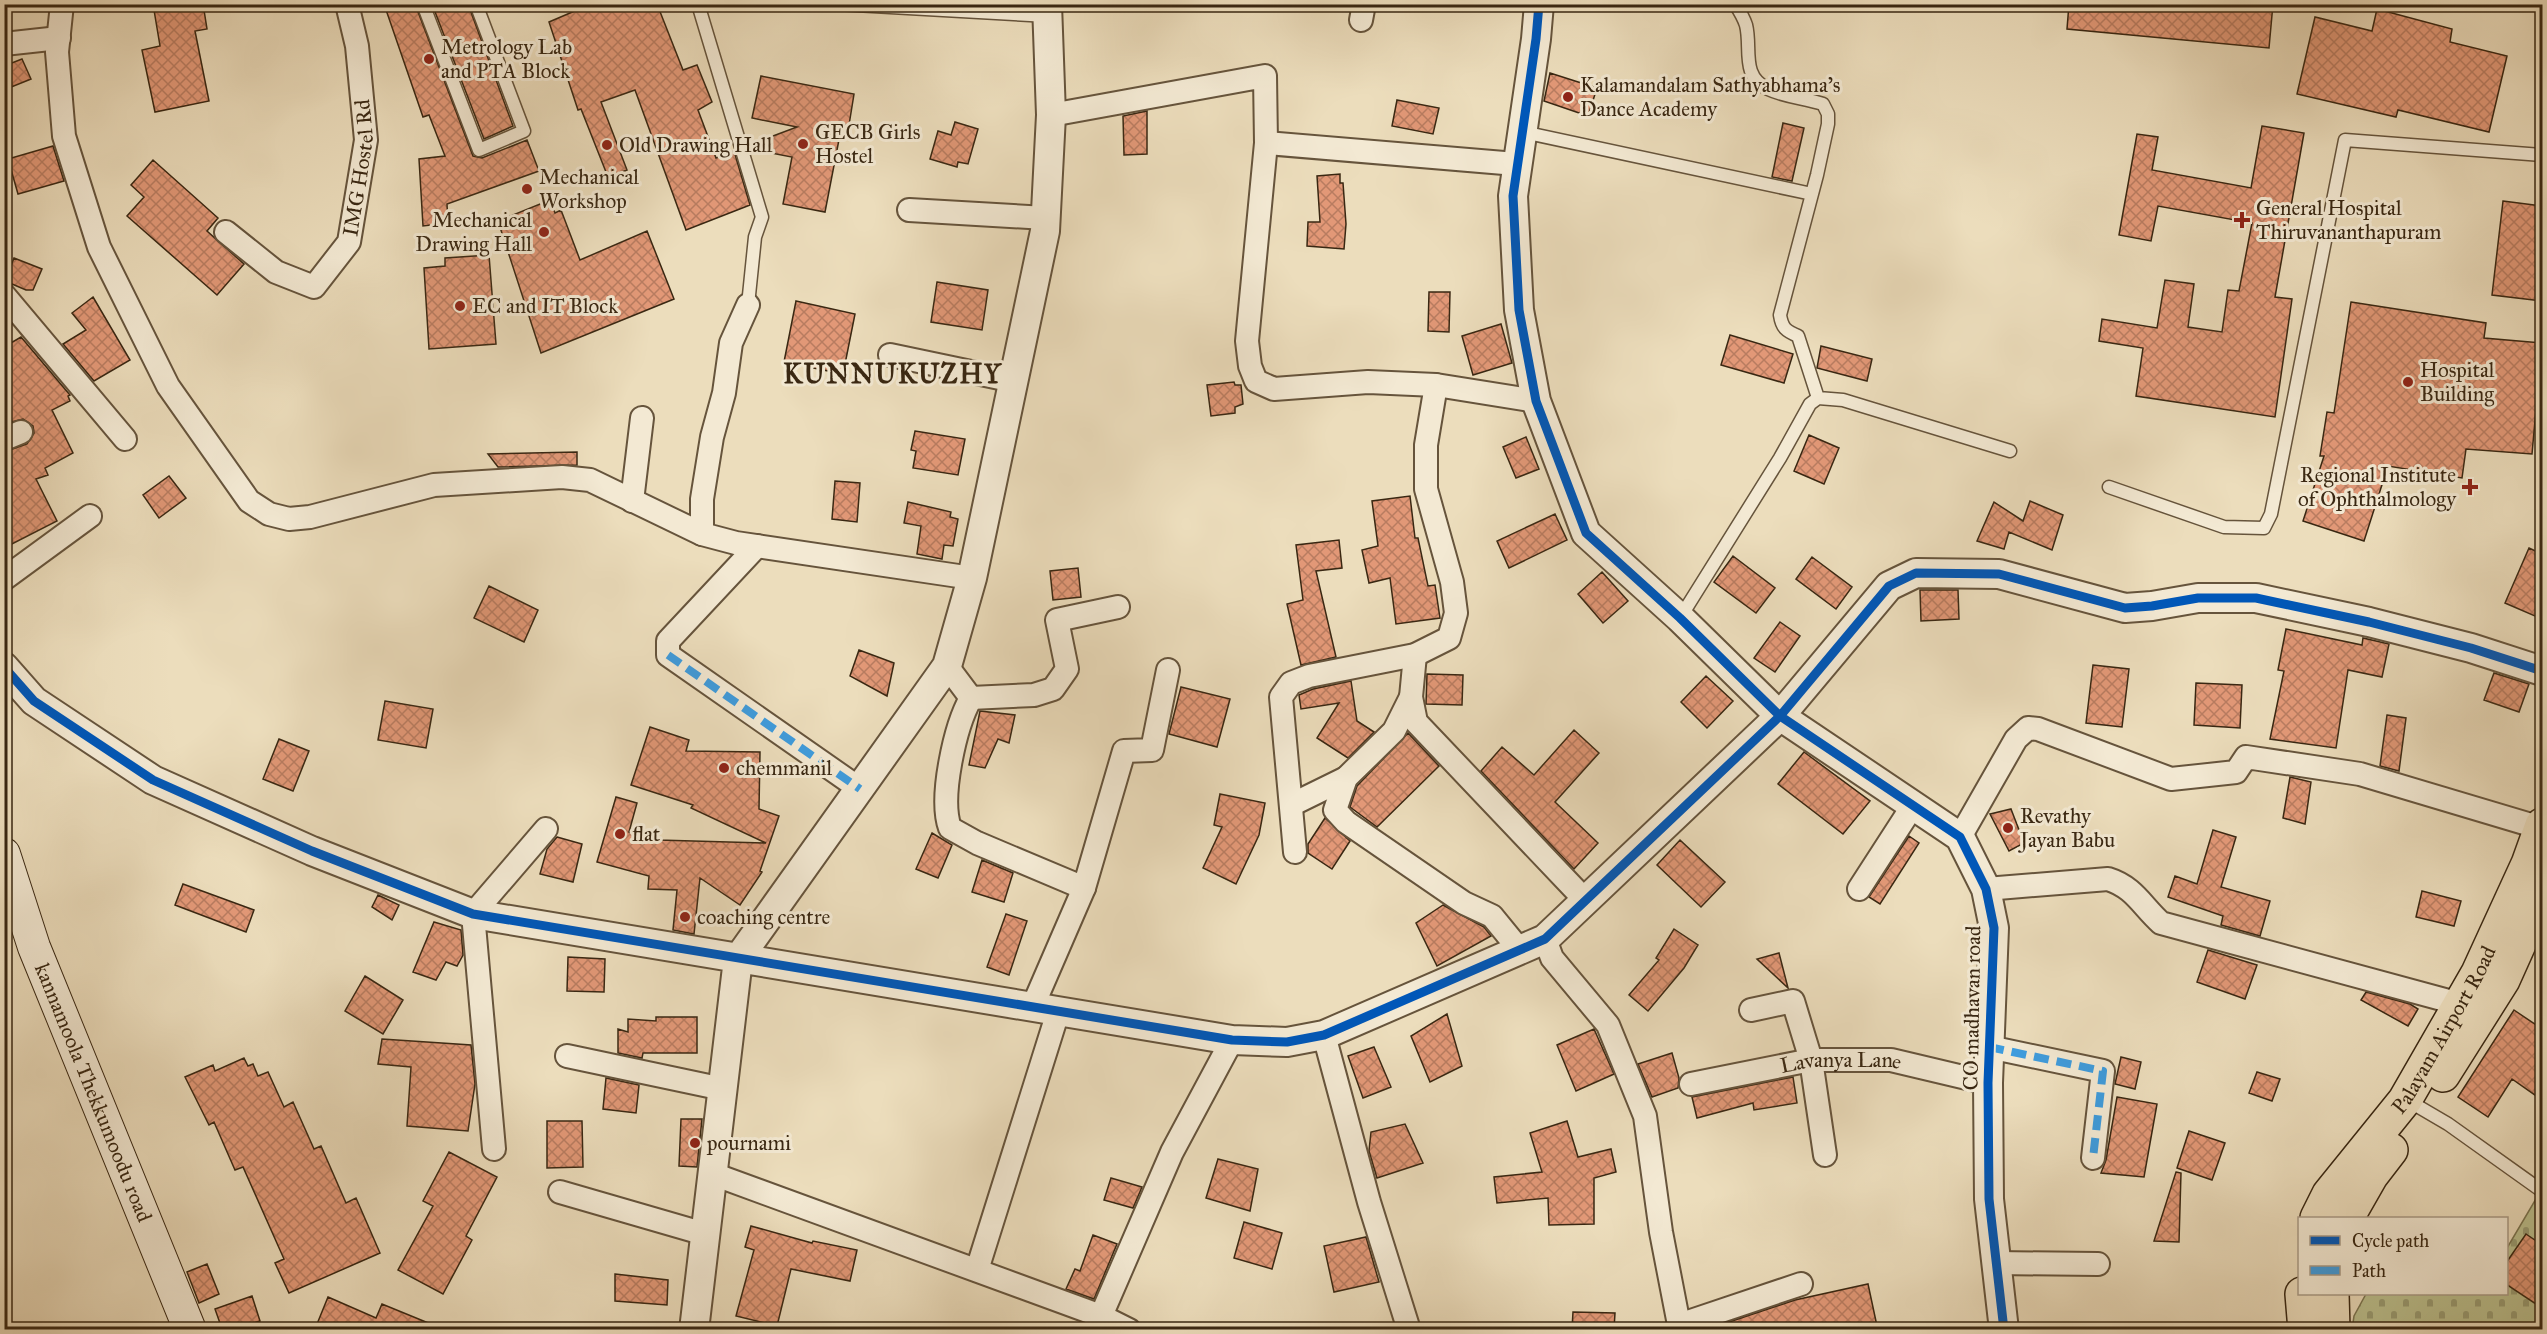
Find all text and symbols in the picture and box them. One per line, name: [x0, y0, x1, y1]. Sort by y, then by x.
place label: Metrology Lab and PTA Block: [441, 34, 572, 84]
marker: Metrology Lab and PTA Block: [422, 52, 436, 66]
place label: Kalamandalam Sathyabhama's Dance Academy: [1580, 72, 1841, 122]
marker: Kalamandalam Sathyabhama's Dance Academy: [1561, 90, 1575, 104]
street label: IMG Hostel Rd: [337, 98, 379, 238]
place label: GECB Girls Hostel: [815, 119, 920, 169]
place label: Old Drawing Hall: [619, 132, 773, 158]
marker: GECB Girls Hostel: [796, 137, 810, 151]
marker: Old Drawing Hall: [600, 138, 614, 152]
place label: Mechanical Workshop: [539, 164, 639, 214]
marker: Mechanical Workshop: [520, 182, 534, 196]
place label: General Hospital Thiruvananthapuram: [2256, 195, 2442, 245]
place label: Mechanical Drawing Hall: [415, 207, 532, 257]
marker: General Hospital Thiruvananthapuram: [2233, 211, 2251, 229]
marker: Mechanical Drawing Hall: [537, 225, 551, 239]
place label: EC and IT Block: [472, 293, 618, 319]
marker: EC and IT Block: [453, 299, 467, 313]
district label: KUNNUKUZHY: [783, 357, 1003, 390]
place label: Hospital Building: [2420, 357, 2495, 407]
marker: Hospital Building: [2401, 375, 2415, 389]
place label: Regional Institute of Ophthalmology: [2298, 462, 2457, 512]
marker: Regional Institute of Ophthalmology: [2461, 478, 2479, 496]
place label: chemmanil: [736, 755, 833, 781]
marker: chemmanil: [717, 761, 731, 775]
place label: Revathy Jayan Babu: [2018, 803, 2115, 853]
place label: flat: [632, 821, 661, 847]
marker: Revathy Jayan Babu: [2001, 821, 2015, 835]
marker: flat: [613, 827, 627, 841]
place label: coaching centre: [697, 904, 830, 930]
marker: coaching centre: [678, 910, 692, 924]
street label: CO madhavan road: [1958, 925, 1986, 1091]
street label: Palayam Airport Road: [2386, 941, 2502, 1119]
street label: kannamoola Thekkumoodu road: [29, 959, 158, 1226]
street label: Lavanya Lane: [1778, 1046, 1904, 1079]
place label: pournami: [706, 1130, 791, 1156]
marker: pournami: [688, 1136, 702, 1150]
legend: [2298, 1217, 2508, 1295]
text: Cycle path: [2352, 1230, 2429, 1252]
text: Path: [2352, 1260, 2386, 1282]

